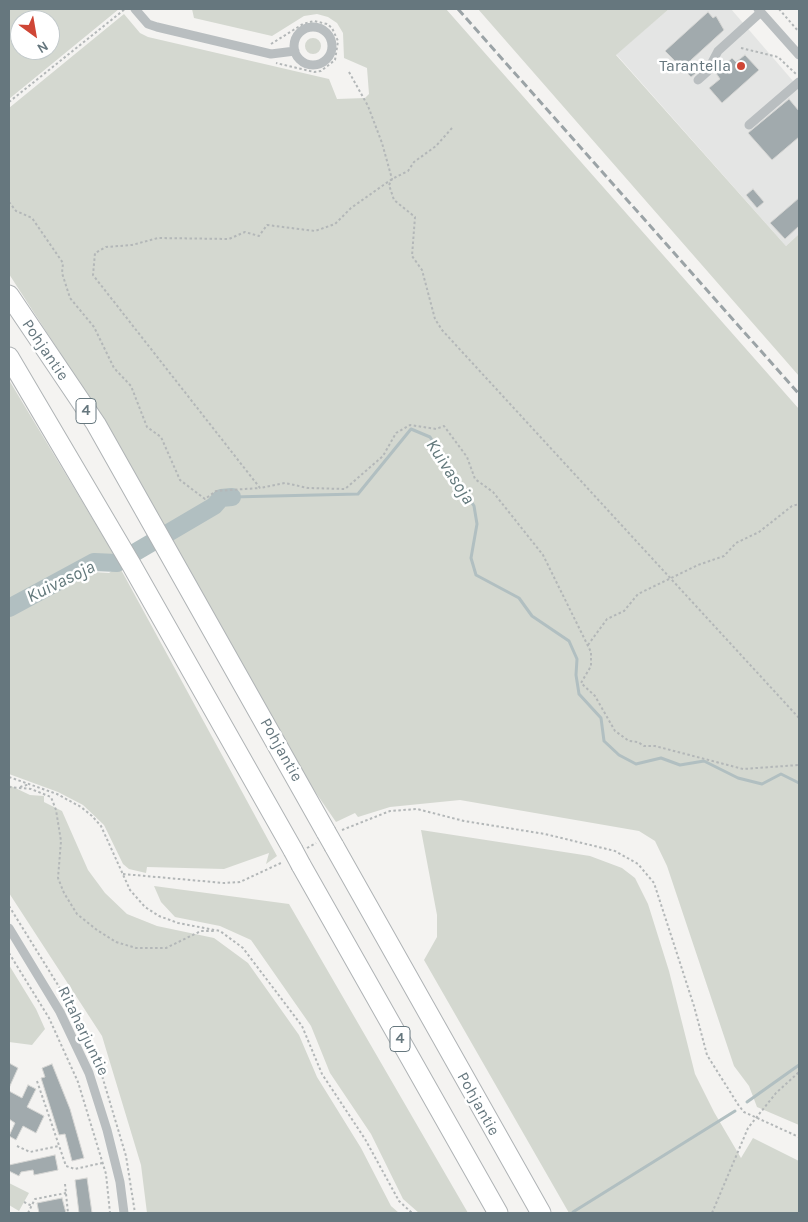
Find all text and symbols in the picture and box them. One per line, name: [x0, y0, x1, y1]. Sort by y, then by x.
north arrow: [10, 10, 60, 60]
text: N: [34, 37, 51, 57]
place label: Tarantella: [659, 56, 731, 76]
marker: Tarantella: [735, 60, 747, 72]
street label: Pohjantie: [18, 316, 72, 384]
road number: 4: [76, 398, 96, 424]
water label: Kuivasoja: [421, 435, 479, 509]
water label: Kuivasoja: [23, 556, 99, 608]
street label: Pohjantie: [256, 715, 306, 785]
street label: Ritaharjuntie: [53, 983, 113, 1079]
road number: 4: [390, 1026, 410, 1052]
street label: Pohjantie: [453, 1069, 503, 1139]

